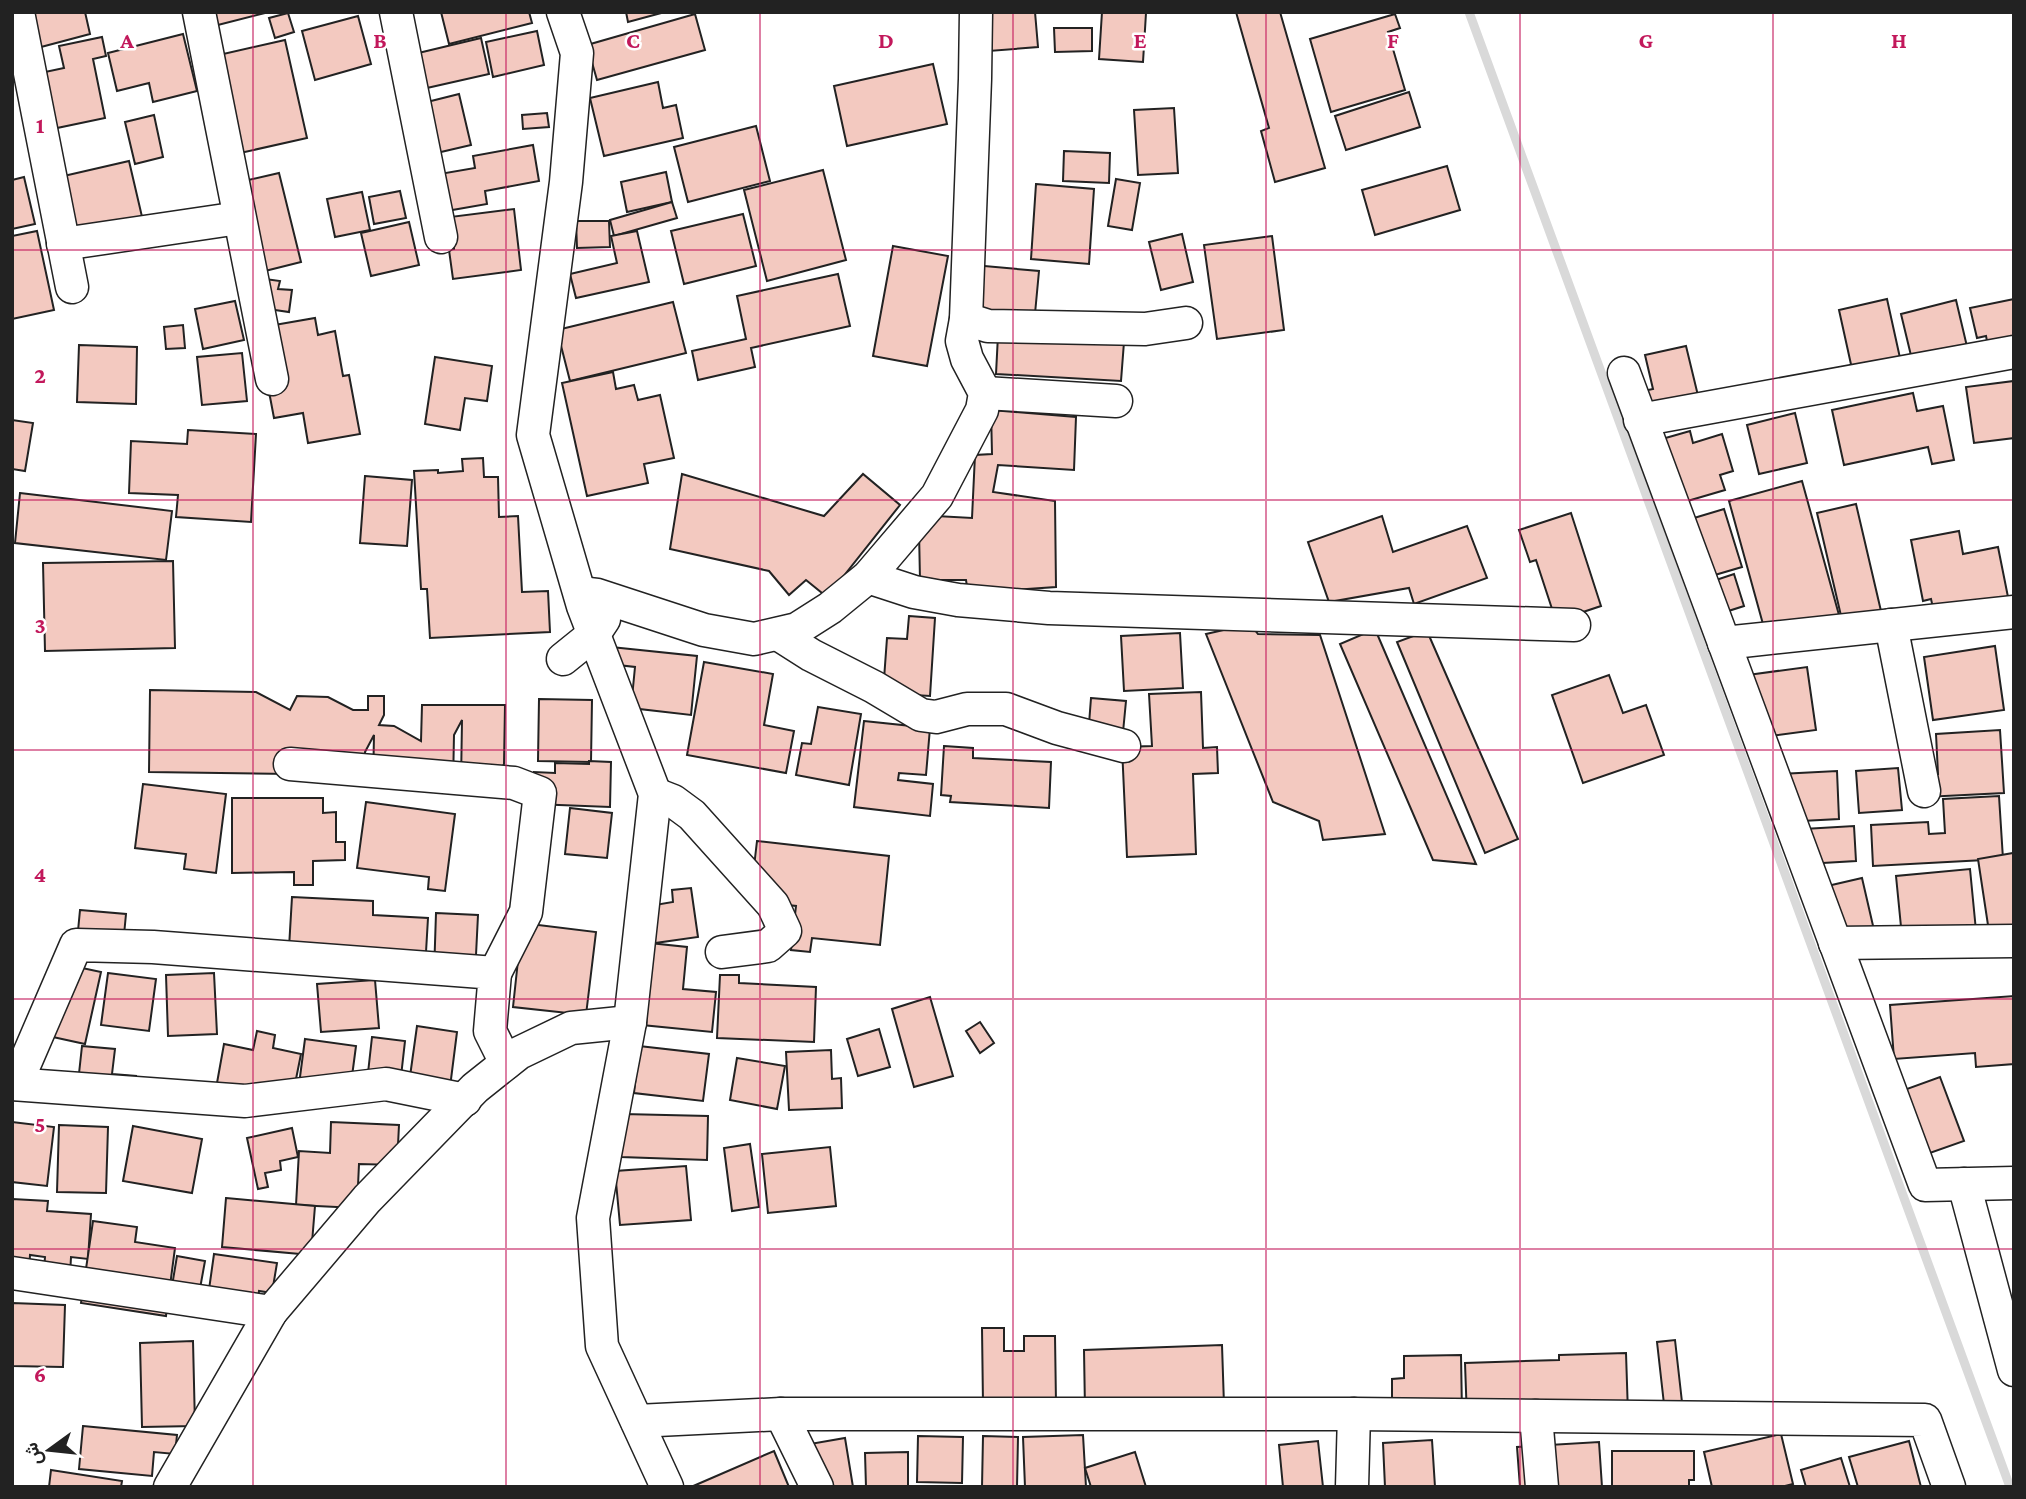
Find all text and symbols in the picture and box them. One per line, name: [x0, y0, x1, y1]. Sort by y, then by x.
text: A: [119, 27, 134, 53]
text: B: [373, 27, 387, 53]
text: C: [626, 27, 640, 53]
text: D: [878, 27, 894, 53]
text: E: [1133, 27, 1147, 53]
text: F: [1387, 27, 1399, 53]
text: G: [1639, 27, 1654, 53]
text: H: [1891, 27, 1907, 53]
text: 1: [36, 112, 45, 138]
text: 2: [34, 362, 46, 388]
text: 3: [34, 612, 46, 638]
text: 4: [34, 861, 46, 887]
text: 5: [34, 1111, 46, 1137]
text: 6: [34, 1361, 46, 1387]
north arrow: [14, 1415, 84, 1485]
text: ش: [20, 1440, 47, 1468]

